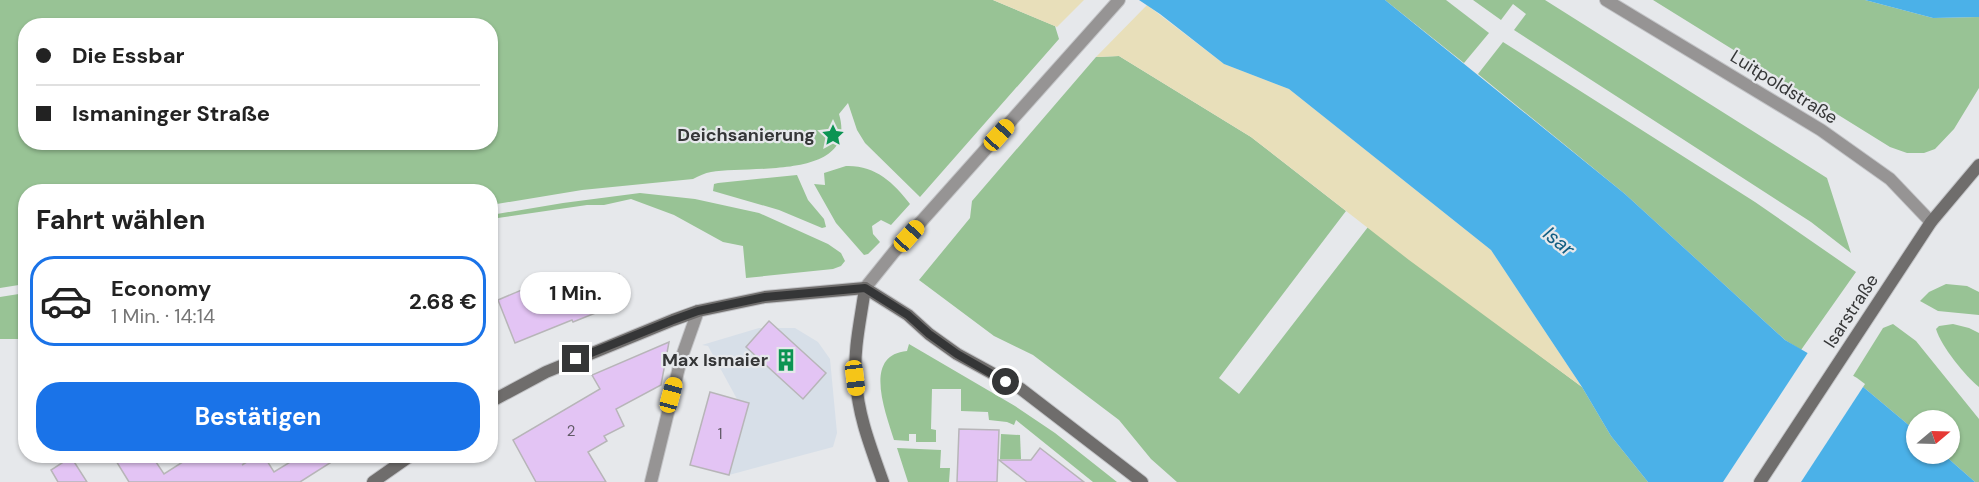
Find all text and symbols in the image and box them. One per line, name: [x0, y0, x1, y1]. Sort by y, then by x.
text: Die Essbar: [72, 41, 185, 70]
street label: Luitpoldstraße: [1726, 44, 1842, 130]
text: Ismaninger Straße: [72, 99, 270, 128]
car: [980, 116, 1018, 154]
place icon: Deichsanierung: [820, 122, 846, 148]
place label: Deichsanierung: [677, 123, 815, 147]
text: Fahrt wählen: [36, 202, 206, 237]
car: [890, 217, 928, 255]
water label: Isar: [1538, 220, 1581, 262]
street label: Isarstraße: [1818, 269, 1884, 353]
callout: 1 Min.: [520, 272, 632, 314]
icon: car: [39, 274, 93, 328]
text: Economy: [111, 274, 211, 303]
text: 1 Min.: [549, 280, 602, 306]
text: 2.68 €: [409, 287, 477, 316]
text: 1 Min. · 14:14: [111, 303, 215, 329]
route end: [562, 345, 589, 372]
building icon: Max Ismaier: [773, 347, 799, 373]
place label: Max Ismaier: [662, 348, 768, 372]
car: [844, 359, 866, 397]
route start: [992, 368, 1019, 395]
car: [658, 375, 684, 415]
button: Bestätigen: [36, 382, 480, 451]
north arrow: [1906, 410, 1960, 464]
map controls: [1906, 410, 1960, 464]
house number: 2: [567, 421, 575, 441]
house number: 1: [718, 424, 722, 444]

